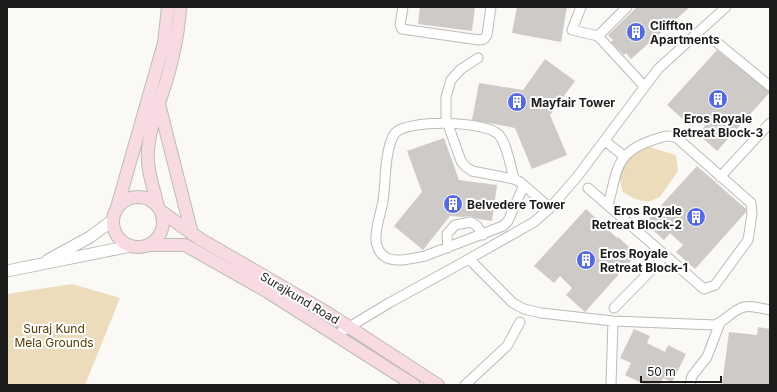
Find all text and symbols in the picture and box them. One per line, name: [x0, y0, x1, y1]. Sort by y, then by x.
place label: Cliffton Apartments: [650, 18, 720, 47]
building icon: Cliffton Apartments: [625, 21, 647, 43]
building icon: Eros Royale Retreat Block-3: [707, 88, 729, 110]
building icon: Mayfair Tower: [506, 91, 528, 113]
place label: Mayfair Tower: [531, 95, 615, 110]
place label: Eros Royale Retreat Block-3: [673, 111, 764, 140]
building icon: Belvedere Tower: [442, 193, 464, 215]
place label: Belvedere Tower: [467, 197, 565, 212]
place label: Eros Royale Retreat Block-2: [592, 203, 682, 232]
building icon: Eros Royale Retreat Block-2: [685, 206, 707, 228]
place label: Eros Royale Retreat Block-1: [600, 246, 688, 275]
building icon: Eros Royale Retreat Block-1: [575, 249, 597, 271]
street label: Surajkund Road: [258, 269, 342, 327]
park label: Suraj Kund Mela Grounds: [14, 321, 94, 350]
scale bar: [641, 358, 721, 384]
text: 50 m: [647, 364, 676, 379]

